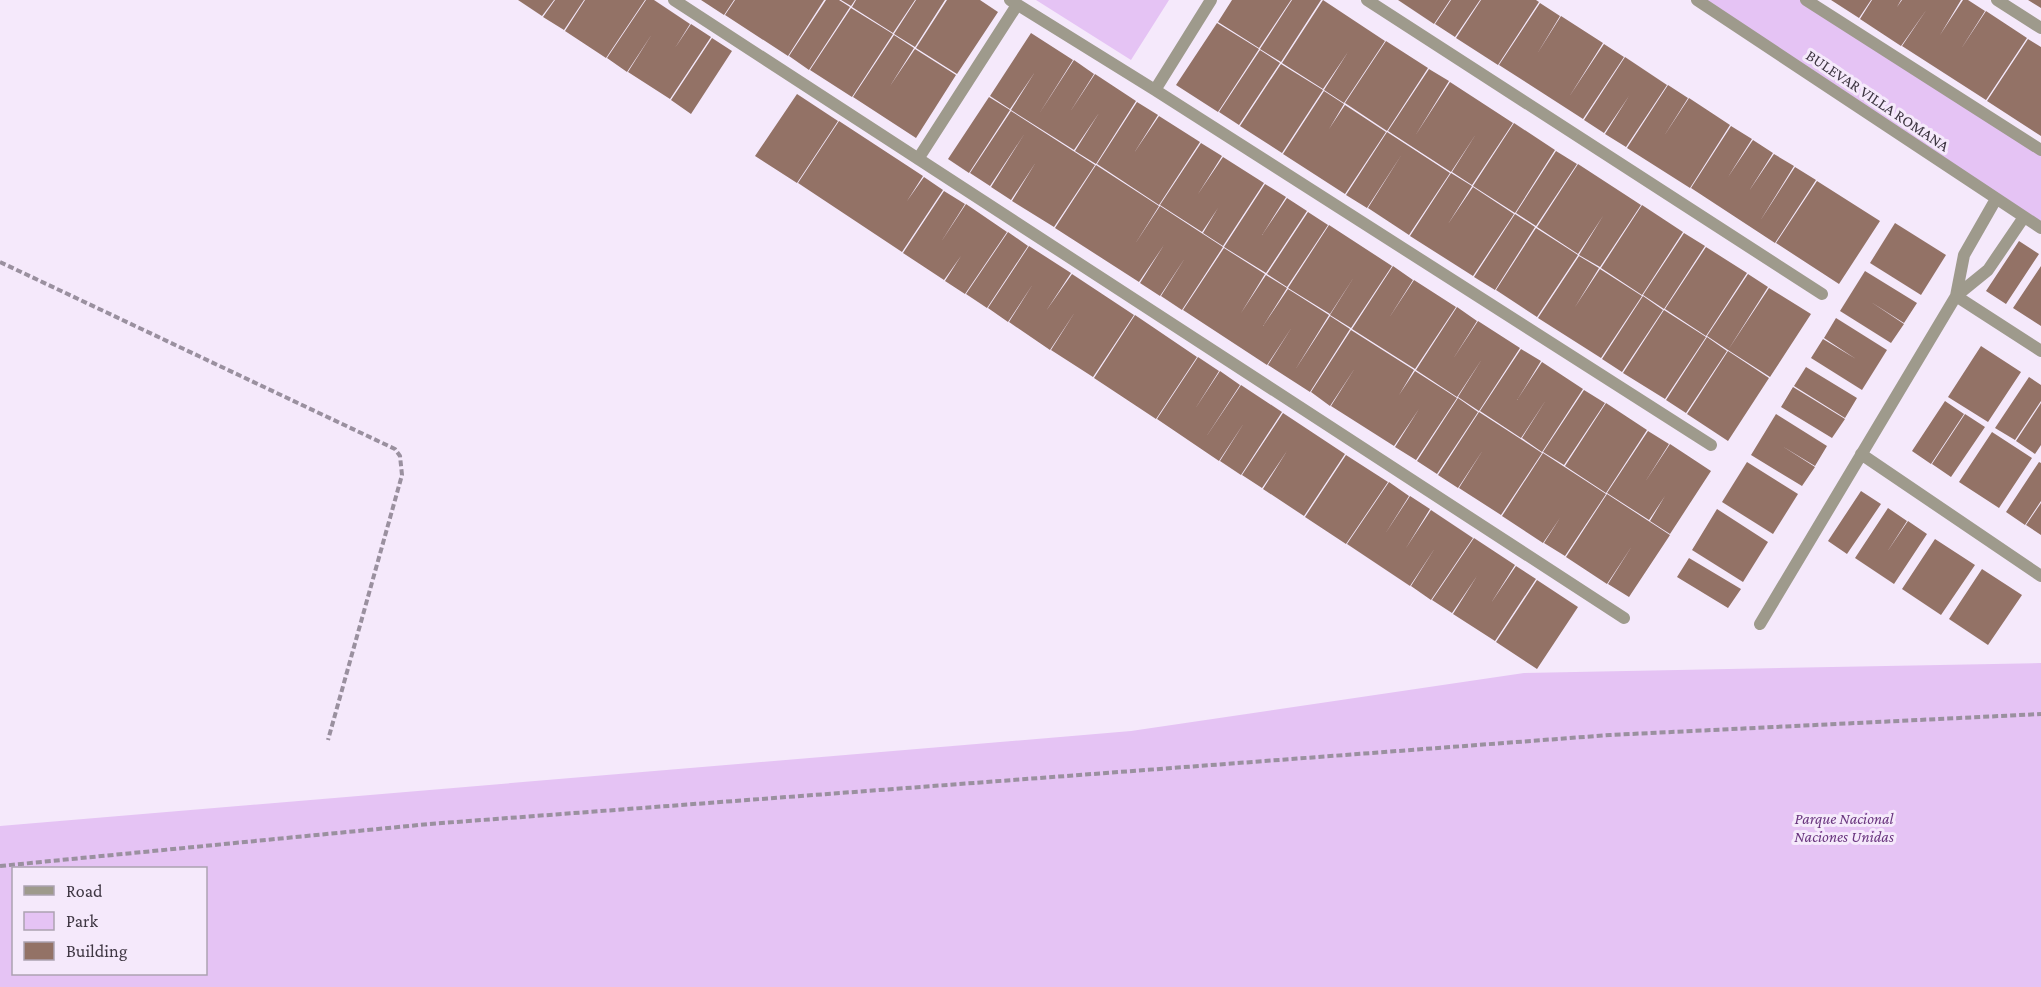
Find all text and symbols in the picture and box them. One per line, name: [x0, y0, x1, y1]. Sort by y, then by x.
street label: BULEVAR VILLA ROMANA: [1803, 46, 1953, 155]
park label: Parque Nacional Naciones Unidas: [1794, 810, 1895, 845]
legend: [12, 867, 207, 975]
text: Road: [66, 881, 103, 901]
text: Park: [66, 911, 98, 931]
text: Building: [66, 941, 128, 961]

